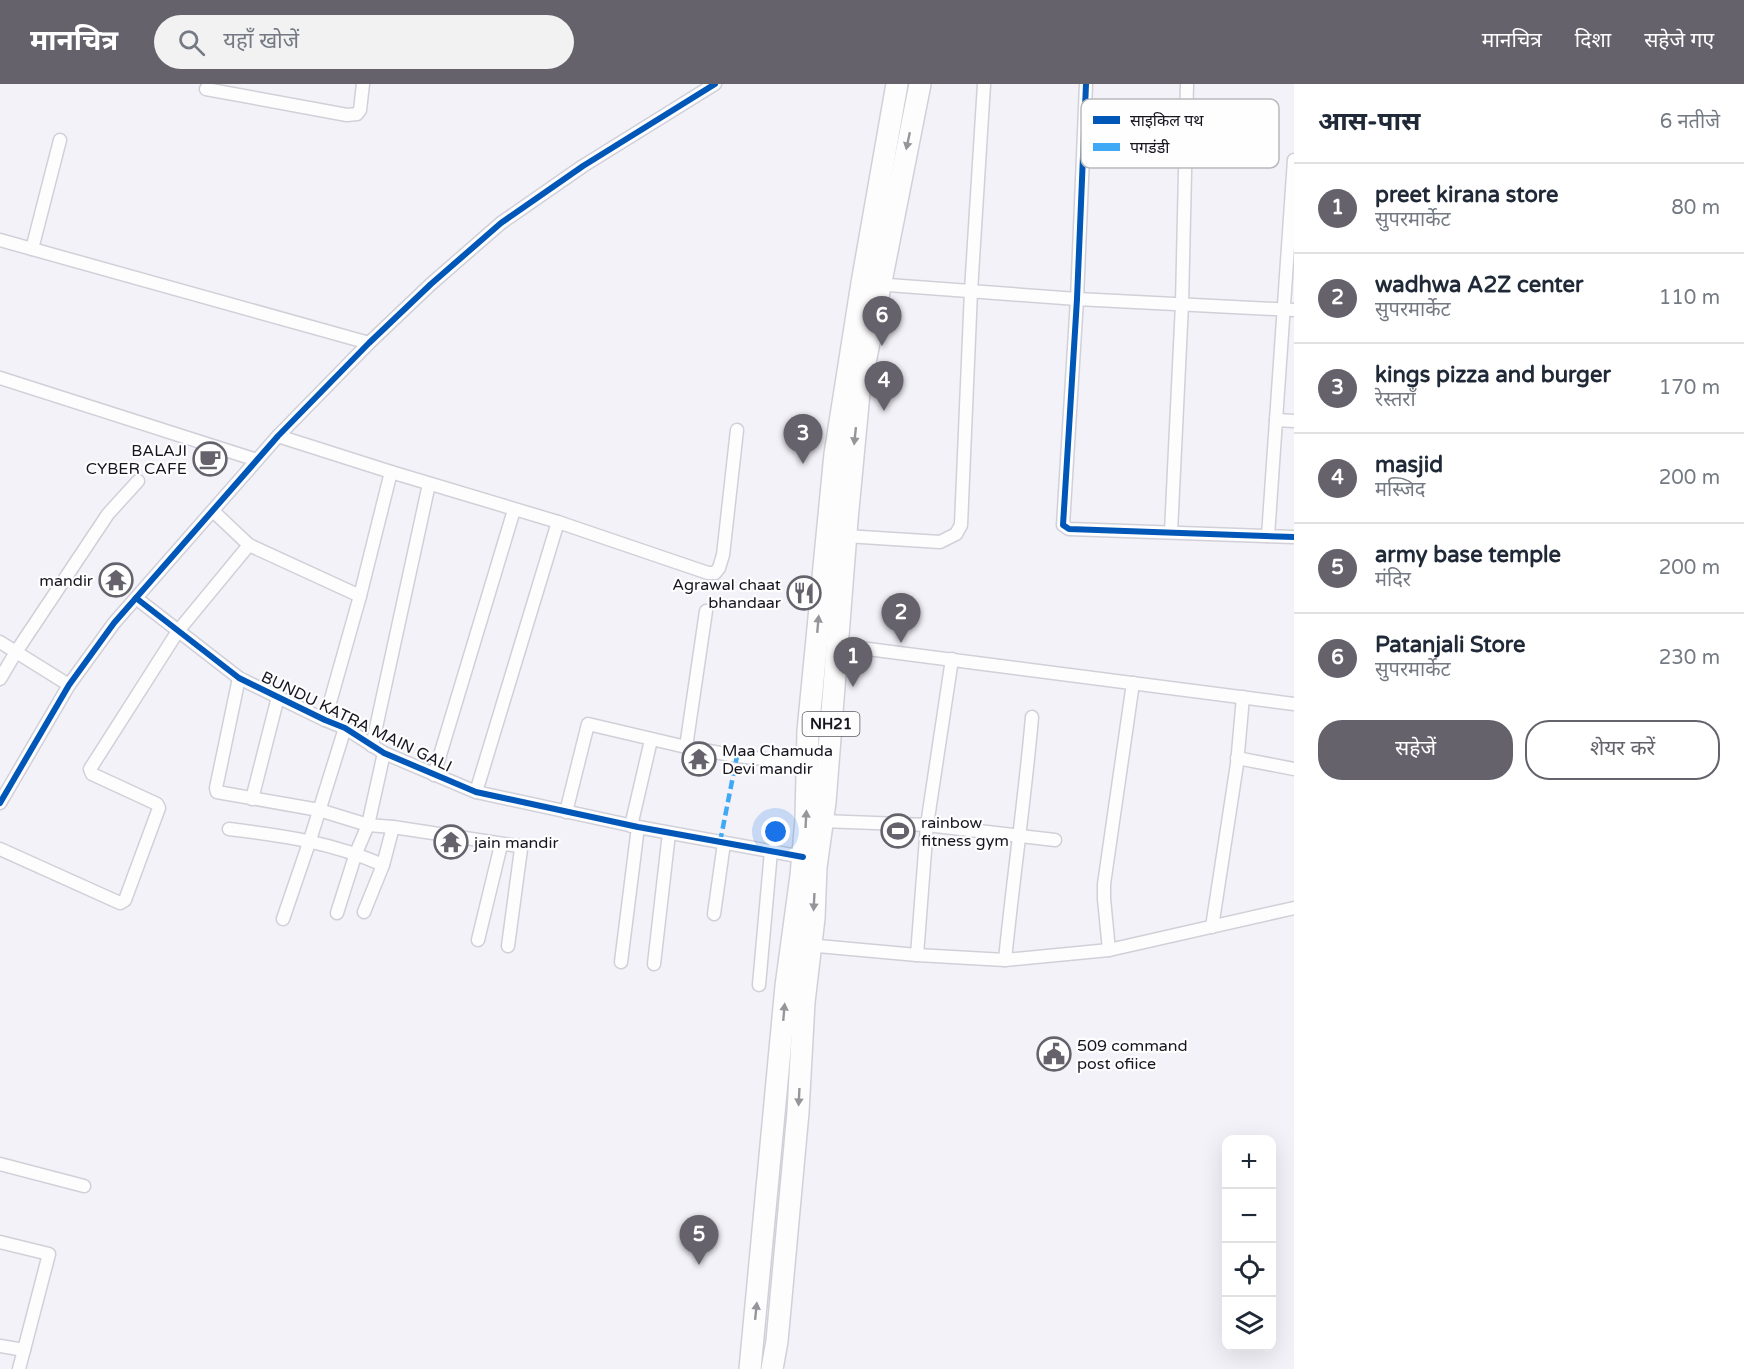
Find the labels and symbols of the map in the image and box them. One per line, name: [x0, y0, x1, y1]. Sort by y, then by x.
legend: [1081, 99, 1279, 168]
text: साइकिल पथ: [1130, 111, 1204, 131]
one-way arrow: [903, 132, 912, 151]
text: पगडंडी: [1130, 138, 1170, 158]
pin: 6: [862, 296, 902, 346]
pin: 4: [864, 362, 904, 411]
pin: 3: [784, 414, 822, 464]
one-way arrow: [850, 427, 860, 446]
place label: BALAJI CYBER CAFE: [86, 441, 187, 479]
cafe icon: BALAJI CYBER CAFE: [192, 441, 228, 477]
temple icon: mandir: [98, 562, 134, 598]
place label: mandir: [39, 571, 94, 591]
place label: Agrawal chaat bhandaar: [672, 575, 782, 613]
restaurant icon: Agrawal chaat bhandaar: [786, 575, 822, 611]
pin: 2: [882, 594, 920, 643]
one-way arrow: [813, 614, 823, 633]
pin: 1: [834, 638, 872, 687]
street label: BUNDU KATRA MAIN GALI: [258, 667, 455, 777]
road number: NH21: [802, 712, 860, 736]
temple icon: Maa Chamuda Devi mandir: [681, 741, 717, 777]
place label: Maa Chamuda Devi mandir: [722, 741, 833, 779]
one-way arrow: [801, 809, 810, 828]
sports icon: rainbow fitness gym: [880, 813, 916, 849]
place label: rainbow fitness gym: [921, 813, 1009, 851]
your location: [761, 817, 790, 846]
temple icon: jain mandir: [433, 824, 469, 860]
place label: jain mandir: [473, 833, 559, 853]
one-way arrow: [810, 893, 819, 912]
one-way arrow: [779, 1003, 788, 1022]
public building icon: 509 command post ofiice: [1036, 1036, 1072, 1072]
place label: 509 command post ofiice: [1077, 1036, 1188, 1074]
one-way arrow: [794, 1087, 803, 1106]
pin: 5: [680, 1216, 718, 1265]
one-way arrow: [751, 1301, 761, 1320]

